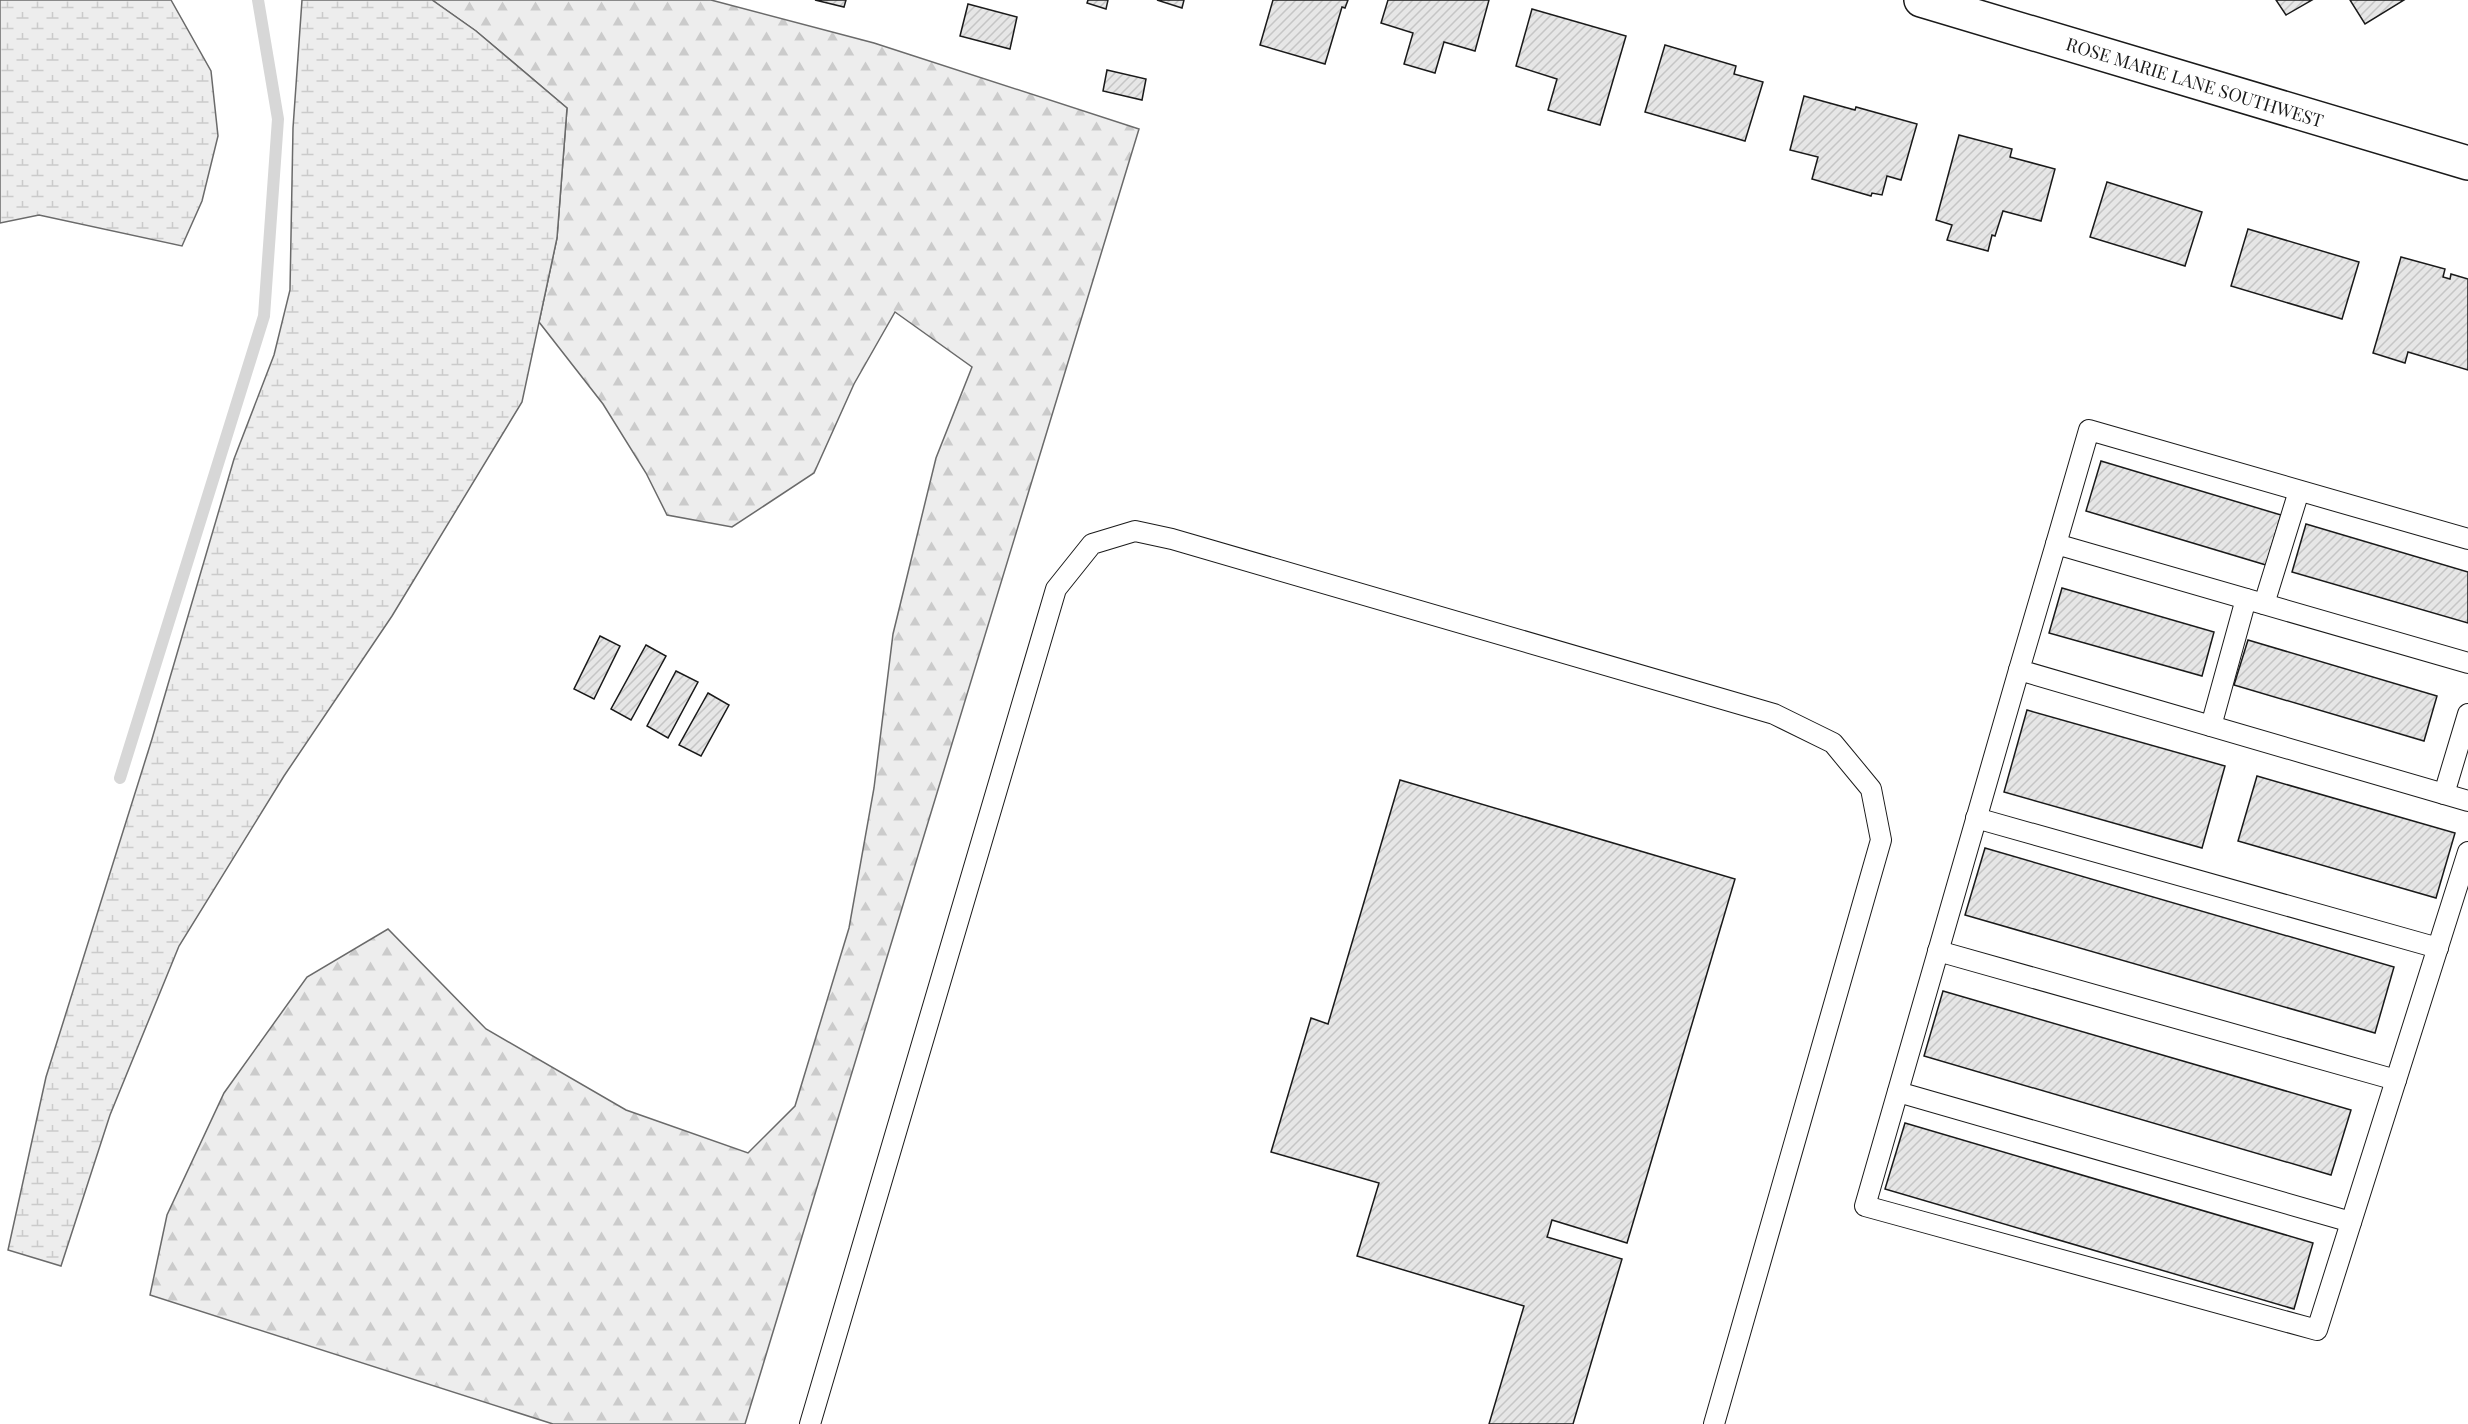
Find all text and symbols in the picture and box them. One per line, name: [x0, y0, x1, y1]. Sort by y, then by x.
street label: ROSE MARIE LANE SOUTHWEST: [2063, 31, 2327, 133]

